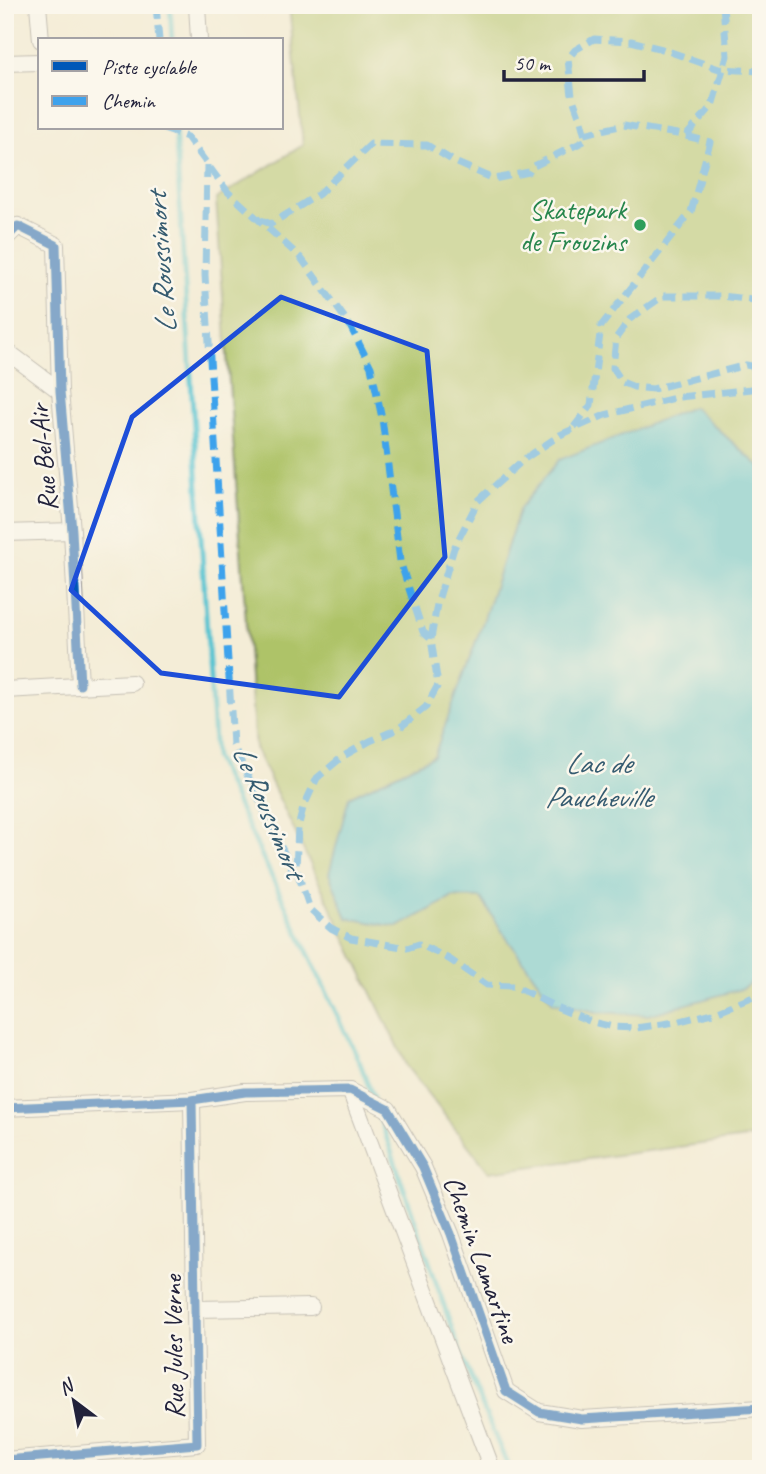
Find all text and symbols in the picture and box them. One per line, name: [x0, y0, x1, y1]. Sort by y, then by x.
legend: [38, 38, 284, 130]
scale bar: [504, 38, 644, 82]
text: 50 m: [514, 50, 552, 76]
text: Piste cyclable: [102, 54, 198, 80]
text: Chemin: [102, 88, 156, 114]
water label: Le Roussimort: [137, 185, 185, 334]
place label: Skatepark de Frouzins: [520, 192, 628, 259]
marker: Skatepark de Frouzins: [632, 217, 648, 233]
street label: Rue Bel-Air: [21, 400, 65, 513]
water label: Le Roussimort: [224, 739, 316, 889]
water label: Lac de Paucheville: [545, 744, 655, 816]
street label: Chemin Lamartine: [436, 1171, 529, 1349]
street label: Rue Jules Verne: [154, 1273, 192, 1419]
north arrow: [38, 1366, 108, 1436]
text: N: [54, 1372, 80, 1401]

